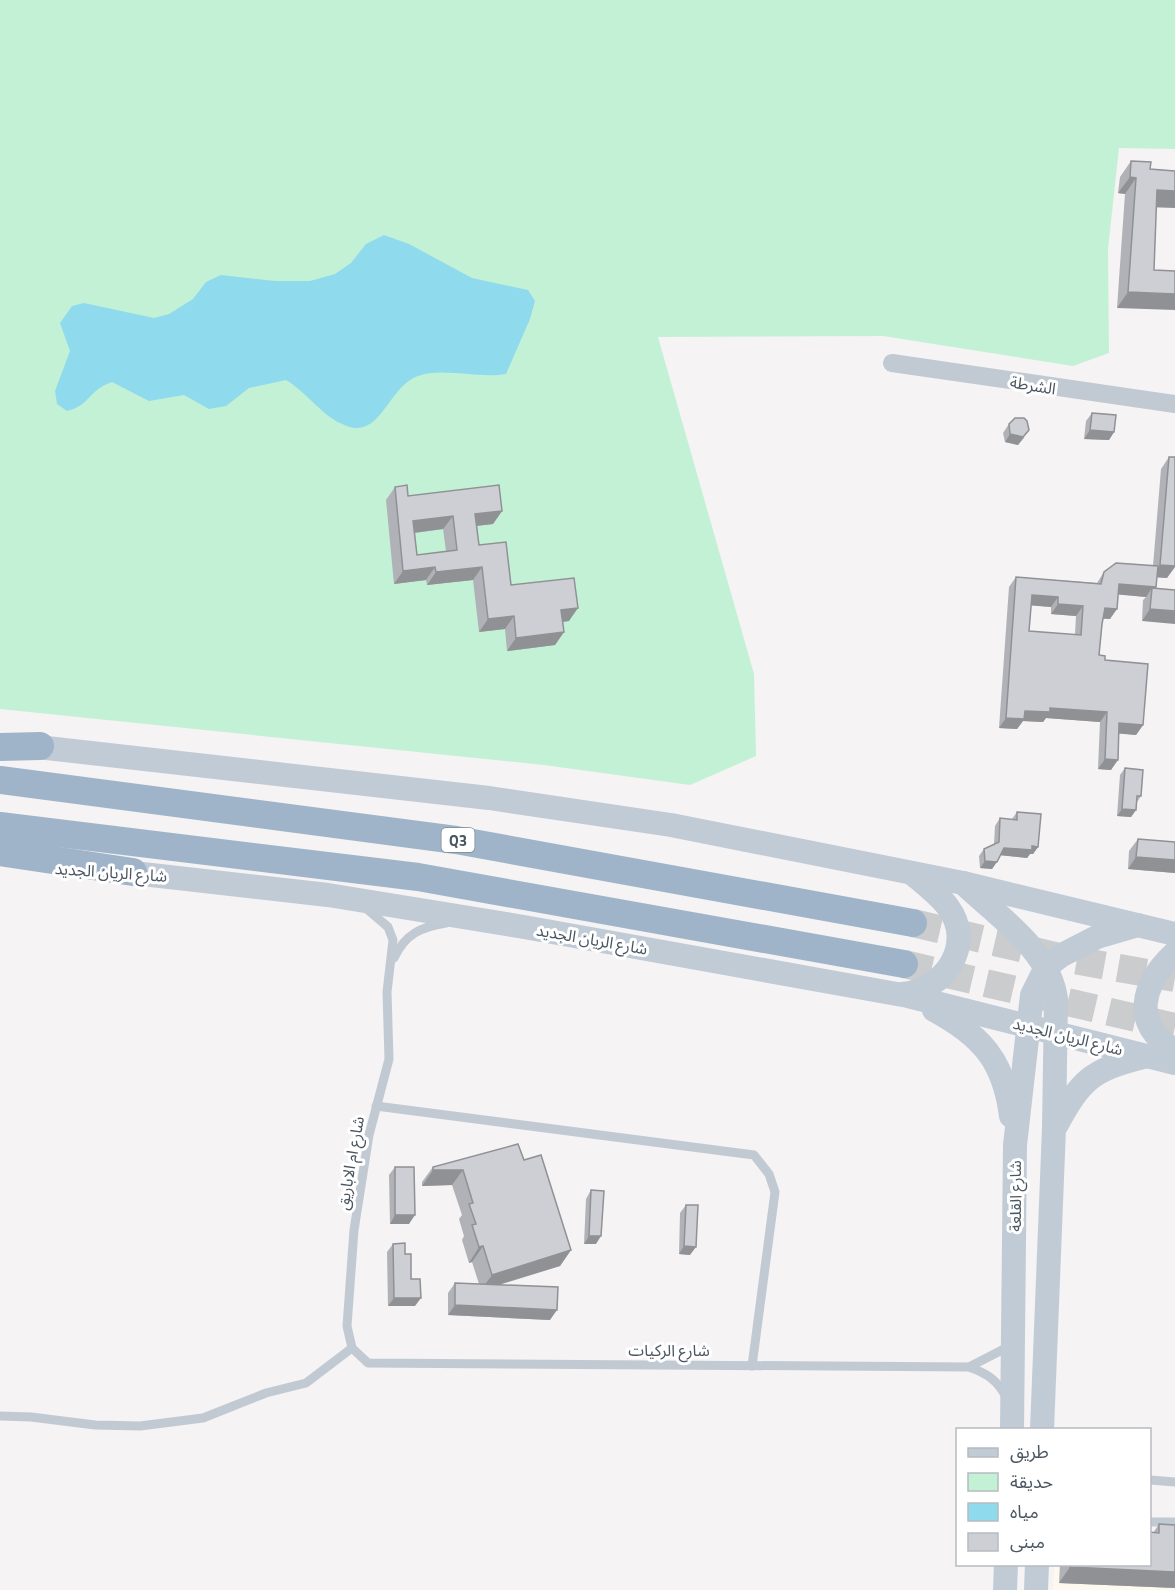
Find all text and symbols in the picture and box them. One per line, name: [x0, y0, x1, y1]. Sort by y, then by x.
street label: الشرطة: [1008, 370, 1058, 400]
road number: Q3: [442, 828, 474, 852]
street label: شارع الريان الجديد: [54, 856, 168, 889]
street label: شارع الريان الجديد: [534, 917, 649, 962]
street label: شارع الريان الجديد: [1010, 1011, 1125, 1062]
street label: شارع ام الاباريق: [330, 1114, 371, 1212]
street label: شارع القلعة: [1003, 1160, 1028, 1232]
street label: شارع الركيات: [628, 1338, 710, 1363]
legend: [956, 1428, 1151, 1566]
text: طريق: [1010, 1438, 1049, 1465]
text: حديقة: [1010, 1468, 1053, 1495]
text: مياه: [1010, 1498, 1039, 1525]
text: مبنى: [1010, 1528, 1045, 1555]

